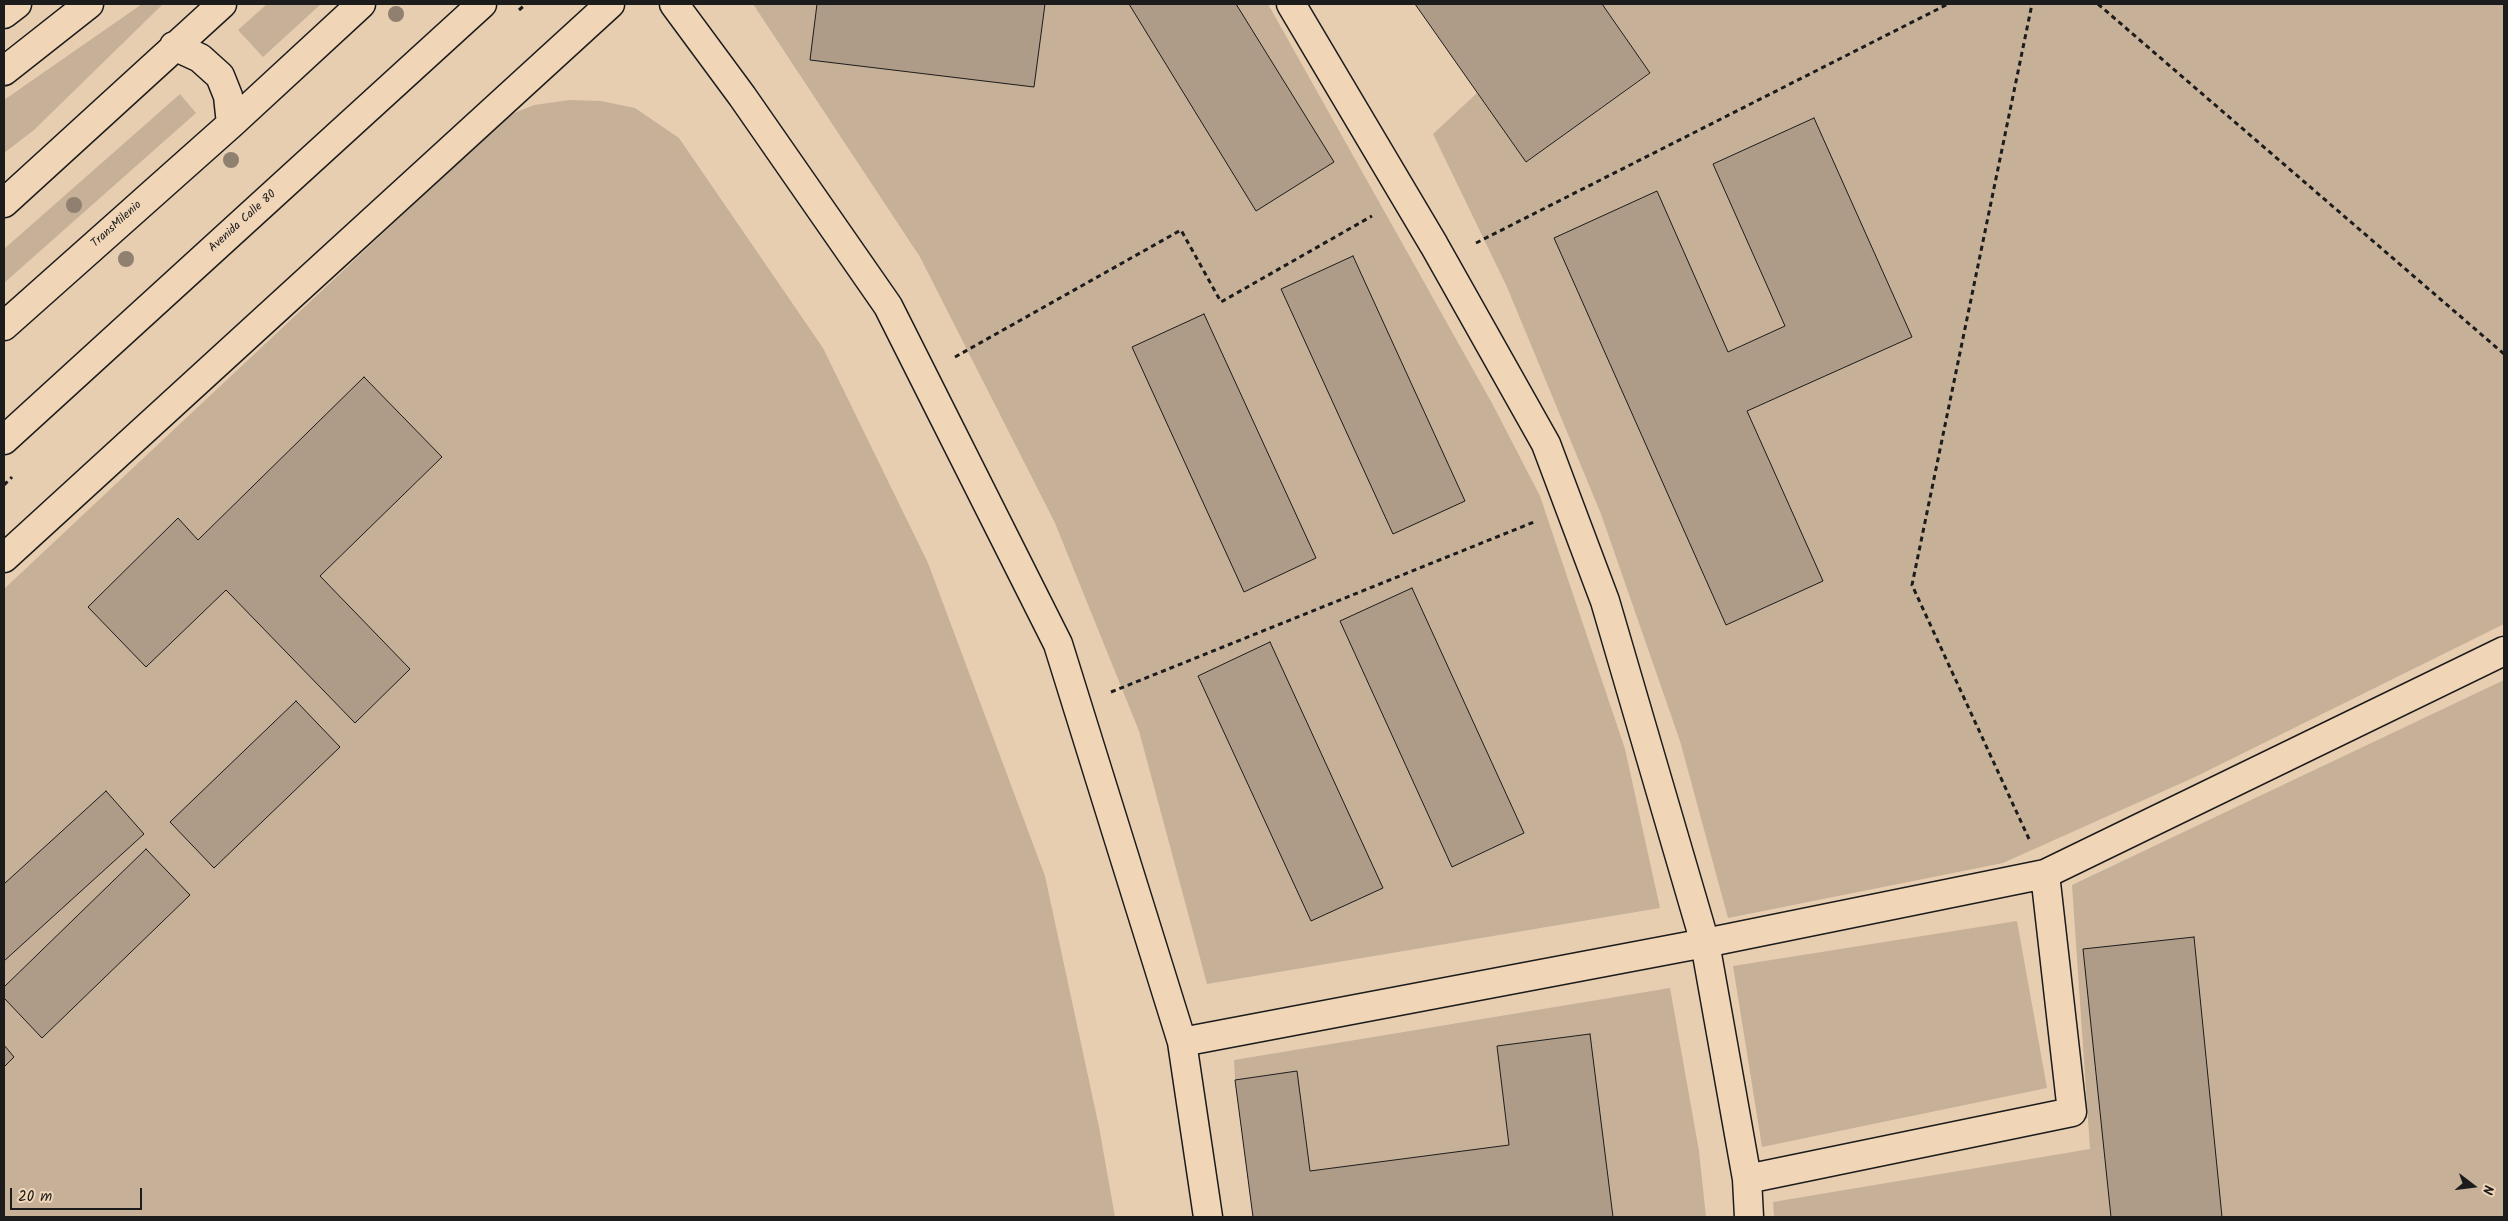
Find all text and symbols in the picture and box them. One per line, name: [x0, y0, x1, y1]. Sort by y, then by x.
street label: Avenida Calle 80: [206, 188, 280, 256]
street label: TransMilenio: [89, 199, 145, 251]
north arrow: [2448, 1161, 2498, 1211]
scale bar: [12, 1178, 145, 1210]
text: N: [2476, 1183, 2499, 1197]
text: 20 m: [18, 1185, 52, 1209]

